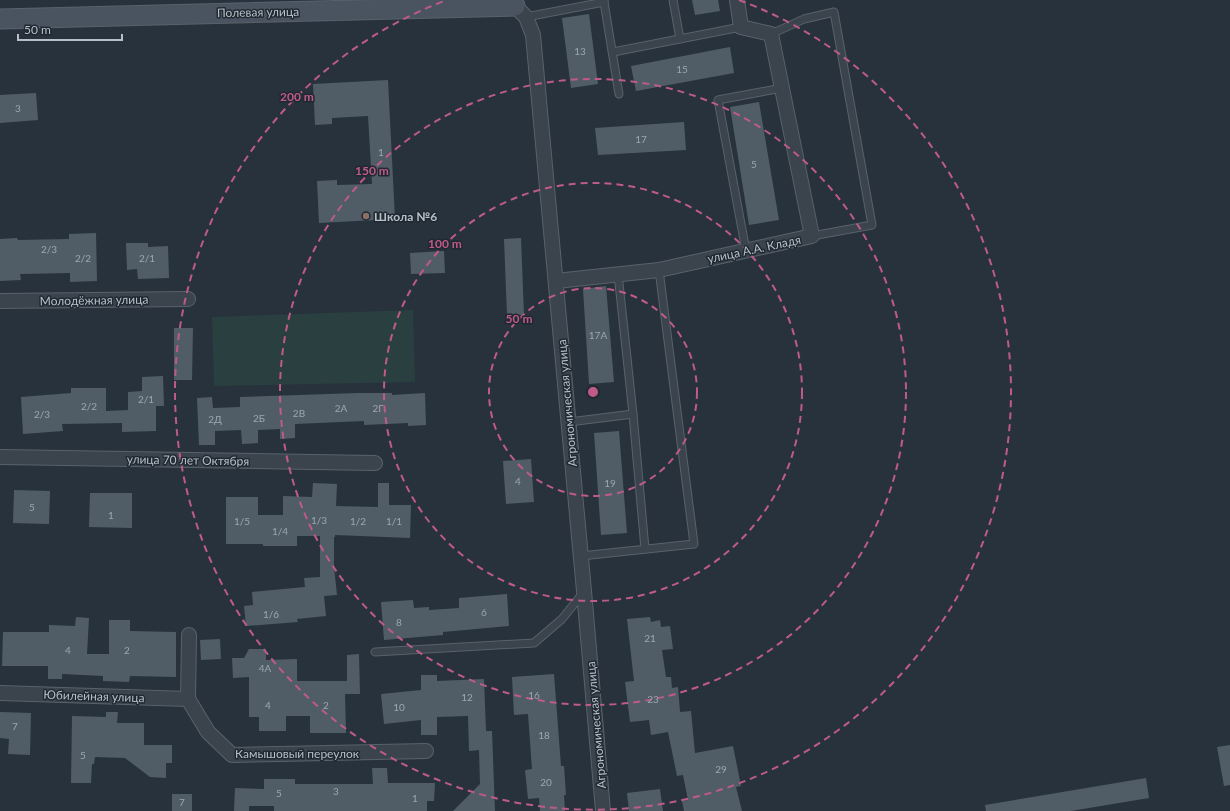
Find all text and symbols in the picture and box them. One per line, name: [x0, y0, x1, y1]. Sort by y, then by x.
street label: Полевая улица: [217, 4, 299, 20]
scale bar: [18, 16, 122, 42]
text: 50 m: [24, 22, 51, 37]
house number: 13: [574, 45, 586, 57]
house number: 15: [676, 63, 688, 75]
text: 200 m: [280, 89, 314, 104]
house number: 3: [15, 102, 21, 114]
house number: 17: [635, 133, 647, 145]
house number: 1: [378, 146, 384, 158]
house number: 5: [751, 158, 757, 170]
text: 150 m: [355, 163, 389, 178]
place label: Школа №6: [374, 209, 437, 224]
marker: Школа №6: [361, 211, 371, 221]
street label: улица А.А. Кладя: [706, 232, 802, 266]
text: 100 m: [428, 236, 462, 251]
house number: 2/3: [41, 243, 57, 255]
house number: 2/2: [75, 252, 91, 264]
house number: 2/1: [139, 252, 155, 264]
street label: Молодёжная улица: [40, 292, 149, 308]
text: 50 m: [506, 311, 532, 326]
house number: 17А: [589, 329, 607, 341]
street label: Агрономическая улица: [554, 339, 580, 467]
centre of rings: [586, 385, 600, 399]
house number: 2/1: [138, 393, 154, 405]
house number: 2/2: [81, 400, 97, 412]
house number: 2А: [335, 402, 348, 414]
house number: 2Г: [372, 402, 384, 414]
house number: 2В: [293, 407, 305, 419]
house number: 2/3: [34, 408, 50, 420]
house number: 2Б: [253, 412, 265, 424]
house number: 2Д: [208, 413, 222, 425]
street label: улица 70 лет Октября: [127, 451, 249, 469]
house number: 4: [515, 475, 521, 487]
house number: 19: [604, 477, 616, 489]
house number: 5: [29, 501, 35, 513]
house number: 1: [108, 509, 114, 521]
house number: 1/3: [311, 514, 327, 526]
house number: 1/5: [234, 515, 250, 527]
house number: 1/2: [350, 515, 366, 527]
house number: 1/1: [386, 515, 402, 527]
house number: 1/4: [272, 525, 288, 537]
house number: 6: [481, 606, 487, 618]
house number: 1/6: [263, 608, 279, 620]
house number: 8: [396, 616, 402, 628]
house number: 21: [644, 632, 656, 644]
house number: 4: [65, 644, 71, 656]
house number: 2: [124, 644, 130, 656]
street label: Агрономическая улица: [583, 661, 609, 789]
house number: 4А: [259, 662, 272, 674]
street label: Юбилейная улица: [43, 687, 145, 705]
house number: 16: [528, 689, 540, 701]
house number: 12: [461, 691, 473, 703]
house number: 23: [647, 693, 659, 705]
house number: 4: [265, 699, 271, 711]
house number: 2: [323, 699, 329, 711]
house number: 10: [393, 701, 405, 713]
house number: 7: [12, 720, 18, 732]
house number: 18: [538, 729, 550, 741]
street label: Камышовый переулок: [235, 746, 360, 761]
house number: 5: [80, 749, 86, 761]
house number: 29: [715, 763, 727, 775]
house number: 20: [540, 776, 552, 788]
house number: 3: [333, 785, 339, 797]
house number: 5: [276, 787, 282, 799]
house number: 1: [412, 792, 418, 804]
house number: 7: [179, 796, 185, 808]

